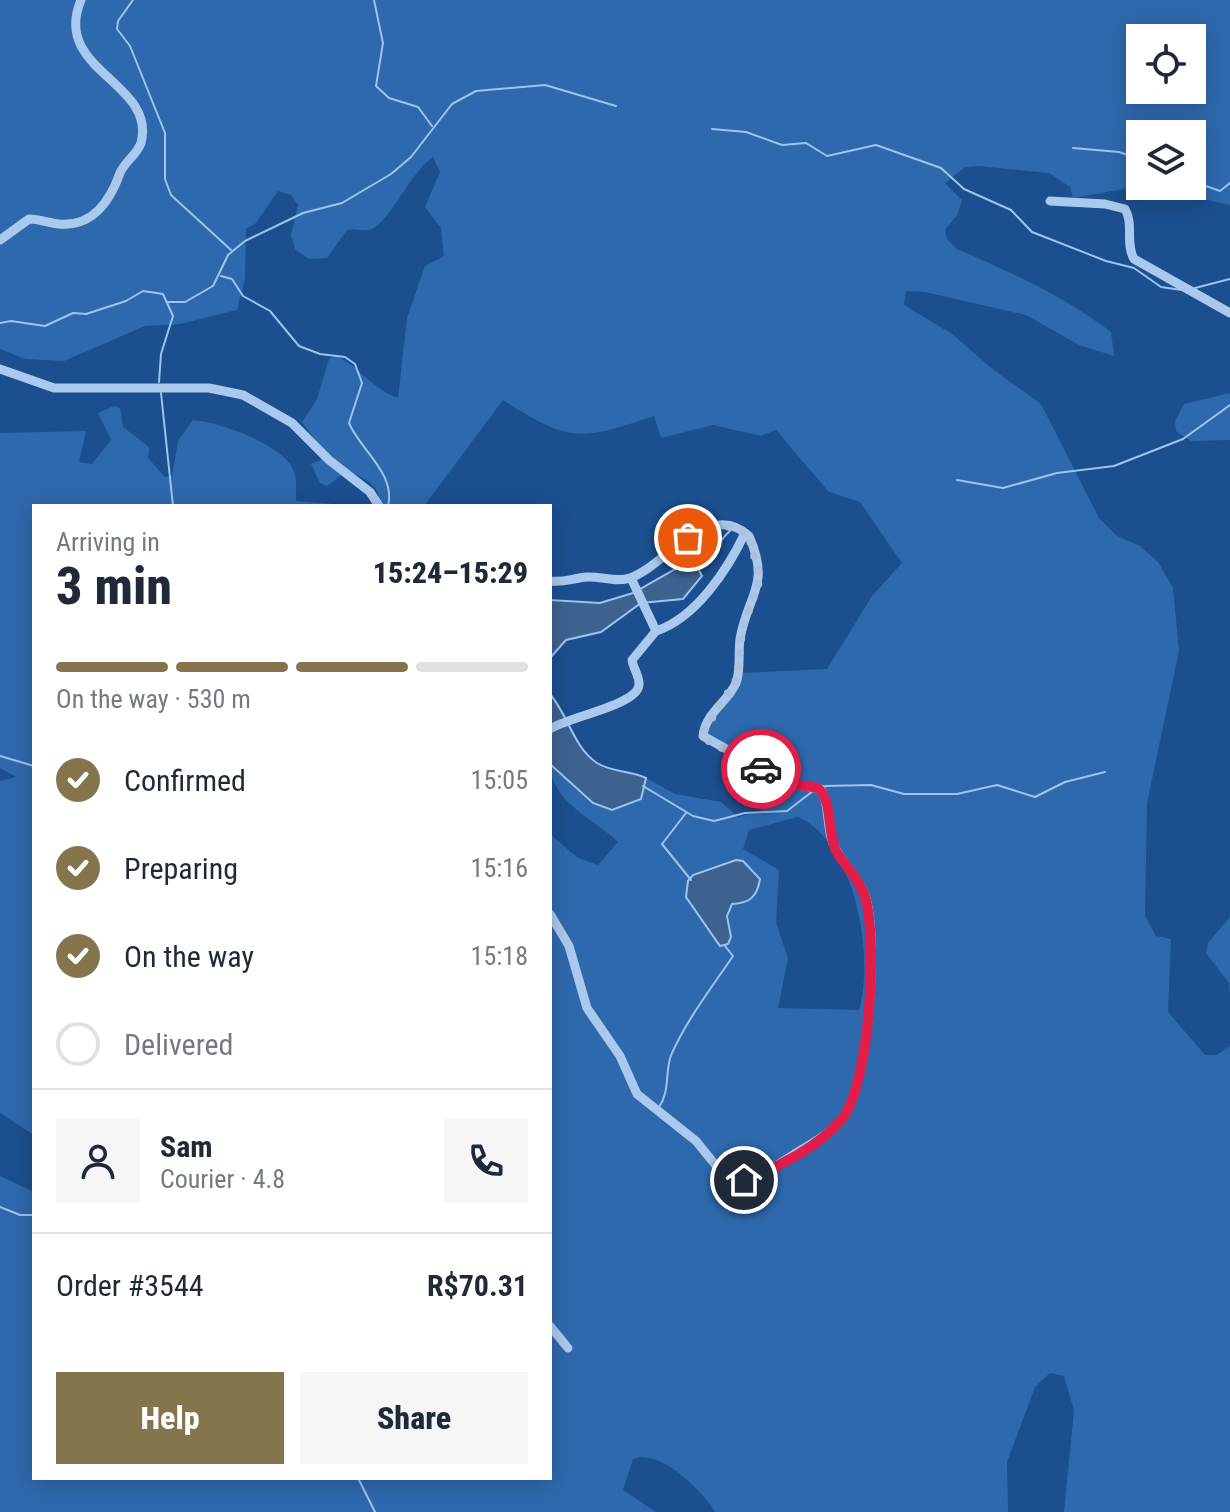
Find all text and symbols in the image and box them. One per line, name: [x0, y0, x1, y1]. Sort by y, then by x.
map controls: [1126, 24, 1206, 200]
button: locate: [1126, 24, 1206, 104]
button: layers: [1126, 120, 1206, 200]
pin: [654, 504, 722, 572]
icon: bag: [666, 516, 710, 560]
text: Arriving in: [56, 527, 160, 557]
text: 15:24–15:29: [373, 555, 528, 590]
text: 3 min: [56, 556, 172, 617]
text: On the way · 530 m: [56, 684, 251, 714]
courier: [721, 729, 801, 809]
icon: car: [739, 747, 783, 791]
icon: check: [56, 758, 100, 802]
text: Confirmed: [124, 763, 246, 798]
text: 15:05: [471, 765, 528, 795]
icon: check: [56, 846, 100, 890]
text: Preparing: [124, 851, 238, 886]
text: 15:16: [471, 853, 528, 883]
icon: check: [56, 934, 100, 978]
text: On the way: [124, 939, 254, 974]
text: 15:18: [471, 941, 528, 971]
text: Delivered: [124, 1027, 233, 1062]
button: person: [56, 1119, 140, 1203]
button: phone: [444, 1119, 528, 1203]
text: Sam: [160, 1129, 213, 1164]
pin: [710, 1146, 778, 1214]
icon: home: [722, 1158, 766, 1202]
text: Courier · 4.8: [160, 1164, 285, 1194]
text: Order #3544: [56, 1268, 204, 1303]
text: R$70.31: [427, 1268, 528, 1303]
button: Help: [56, 1372, 284, 1464]
button: Share: [300, 1372, 528, 1464]

